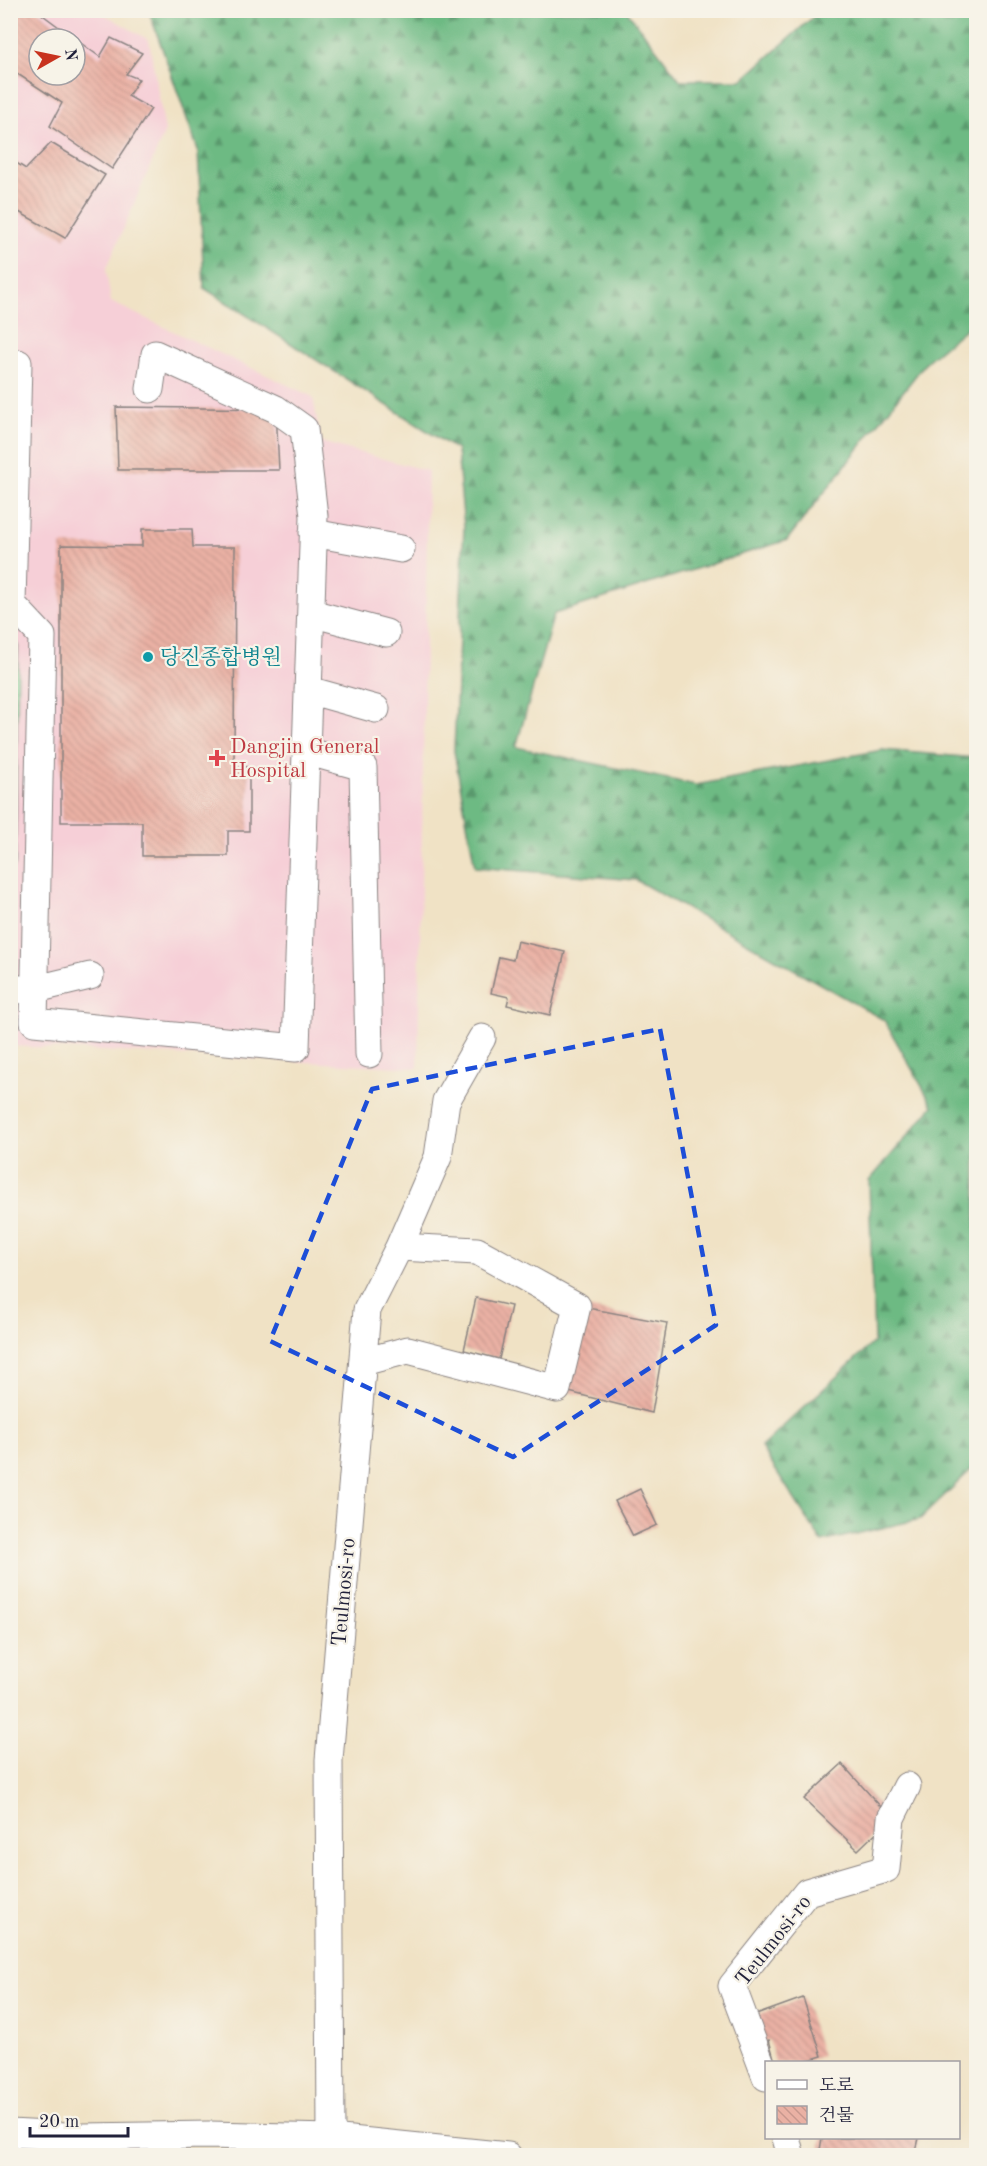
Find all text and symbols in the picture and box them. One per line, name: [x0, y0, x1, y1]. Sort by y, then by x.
north arrow: [27, 27, 87, 87]
text: N: [61, 48, 79, 63]
place label: 당진종합병원: [160, 646, 282, 669]
marker: 당진종합병원: [141, 650, 155, 664]
place label: Dangjin General Hospital: [230, 737, 380, 782]
marker: Dangjin General Hospital: [208, 749, 226, 767]
street label: Teulmosi-ro: [329, 1537, 360, 1647]
street label: Teulmosi-ro: [732, 1892, 816, 1990]
legend: [765, 2061, 960, 2139]
text: 도로: [819, 2077, 854, 2095]
scale bar: [30, 2100, 128, 2138]
text: 건물: [819, 2106, 854, 2125]
text: 20 m: [39, 2113, 79, 2131]

